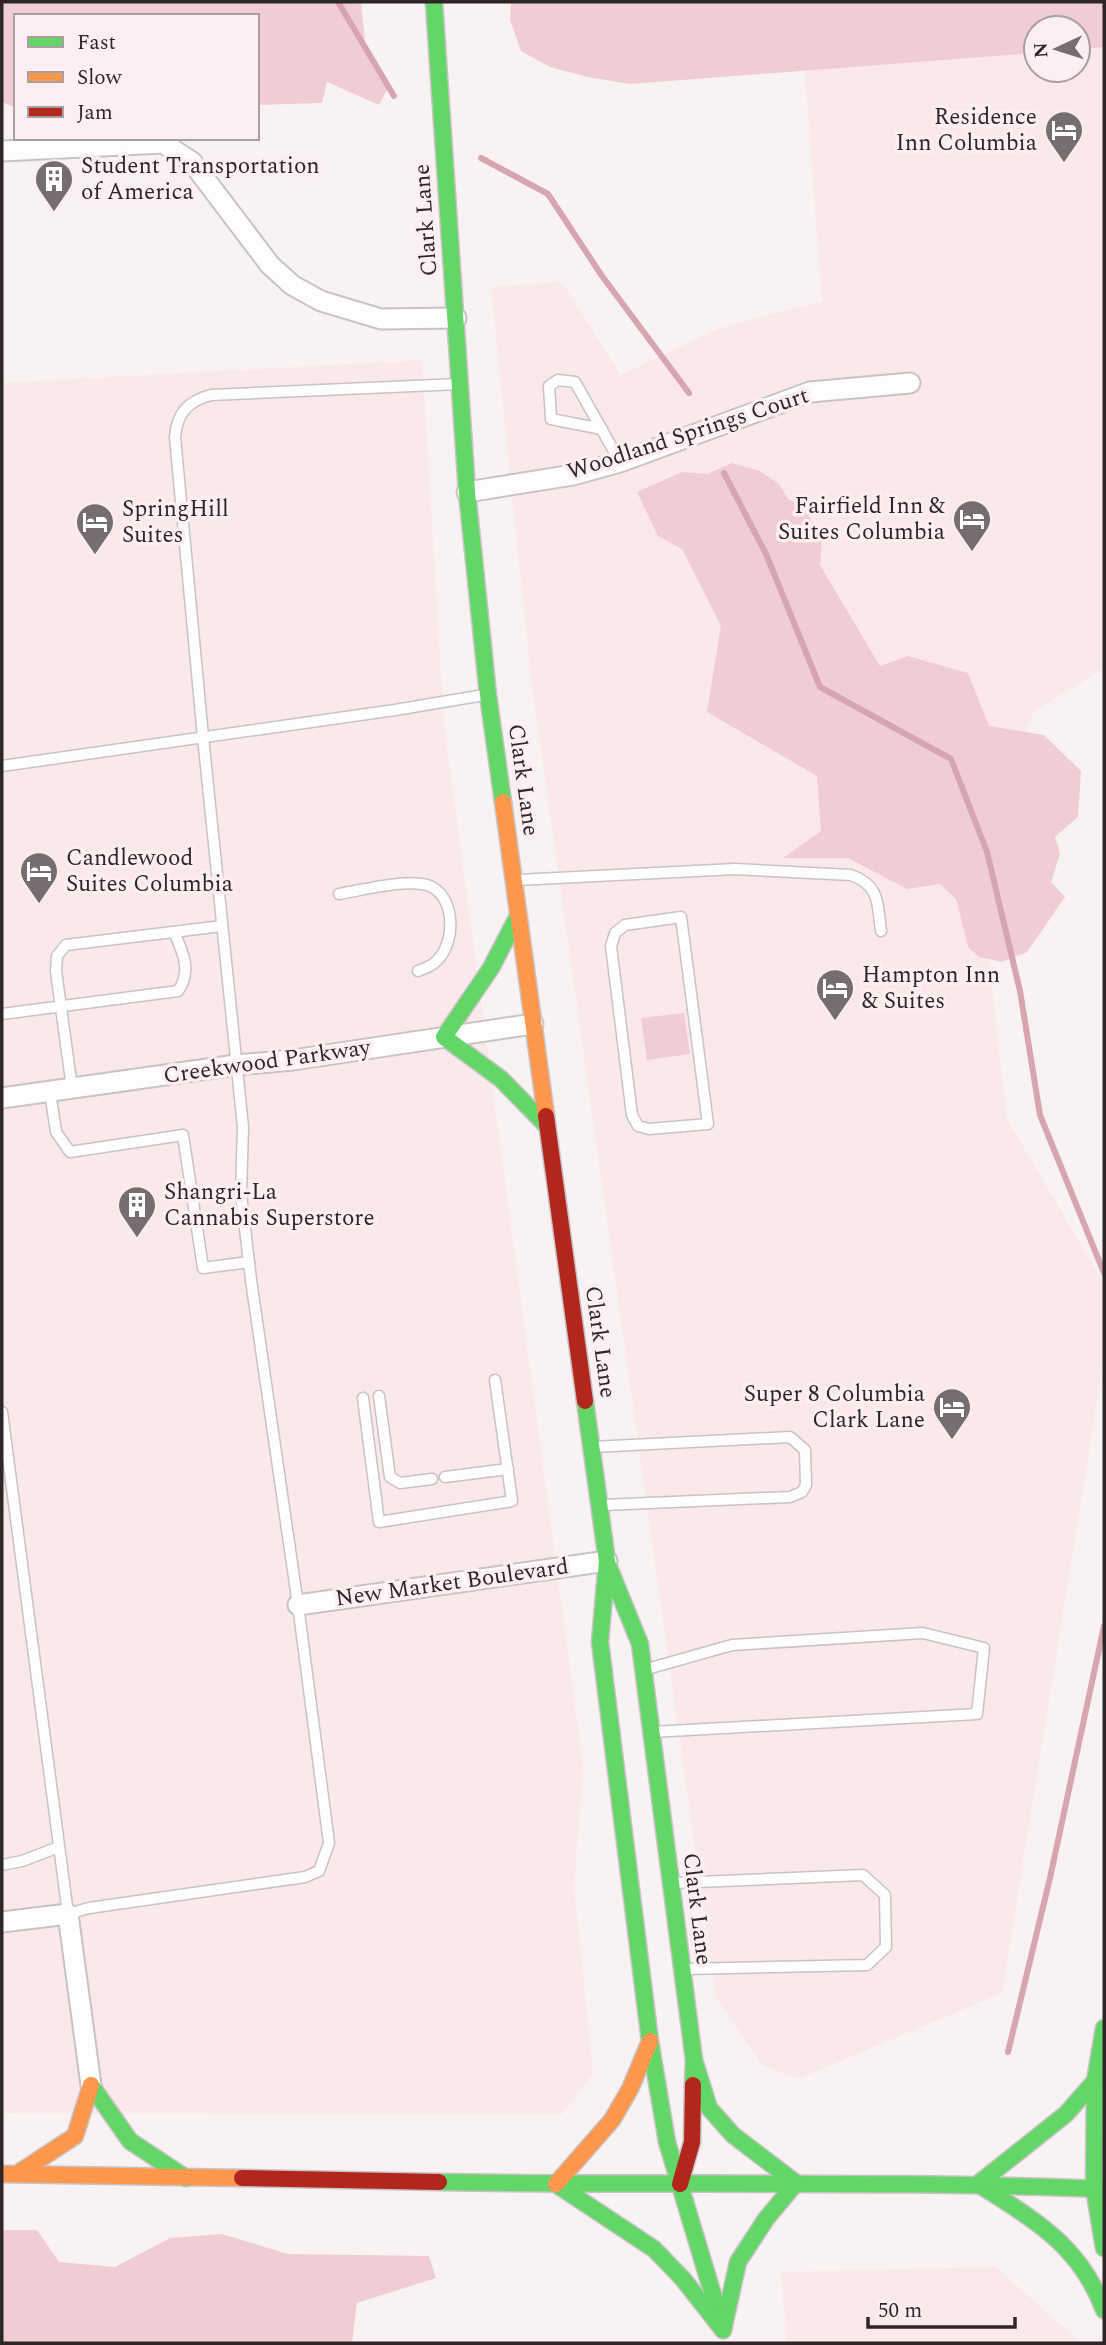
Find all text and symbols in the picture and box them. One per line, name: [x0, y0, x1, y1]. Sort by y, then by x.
legend: [14, 14, 259, 140]
north arrow: [1022, 14, 1092, 84]
text: Fast: [77, 27, 116, 59]
text: N: [1027, 41, 1057, 59]
text: Slow: [77, 62, 123, 94]
text: Jam: [77, 97, 113, 129]
place label: Residence Inn Columbia: [896, 100, 1037, 161]
hotel icon: Residence Inn Columbia: [1043, 109, 1085, 164]
place label: Student Transportation of America: [81, 149, 320, 210]
building icon: Student Transportation of America: [33, 158, 75, 213]
street label: Clark Lane: [405, 163, 447, 277]
street label: Woodland Springs Court: [563, 378, 813, 490]
place label: Fairfield Inn & Suites Columbia: [778, 489, 945, 550]
place label: SpringHill Suites: [122, 492, 229, 553]
hotel icon: Fairfield Inn & Suites Columbia: [951, 498, 993, 553]
hotel icon: SpringHill Suites: [74, 501, 116, 556]
street label: Clark Lane: [498, 722, 548, 838]
place label: Candlewood Suites Columbia: [66, 841, 233, 902]
hotel icon: Candlewood Suites Columbia: [18, 850, 60, 905]
place label: Hampton Inn & Suites: [862, 958, 1000, 1019]
hotel icon: Hampton Inn & Suites: [814, 967, 856, 1022]
street label: Creekwood Parkway: [161, 1030, 374, 1094]
place label: Shangri-La Cannabis Superstore: [164, 1175, 375, 1236]
building icon: Shangri-La Cannabis Superstore: [116, 1184, 158, 1239]
street label: Clark Lane: [575, 1284, 625, 1400]
place label: Super 8 Columbia Clark Lane: [744, 1377, 925, 1438]
hotel icon: Super 8 Columbia Clark Lane: [931, 1386, 973, 1441]
street label: New Market Boulevard: [333, 1549, 571, 1617]
street label: Clark Lane: [673, 1851, 721, 1967]
scale bar: [868, 2286, 1015, 2330]
text: 50 m: [878, 2295, 922, 2327]

